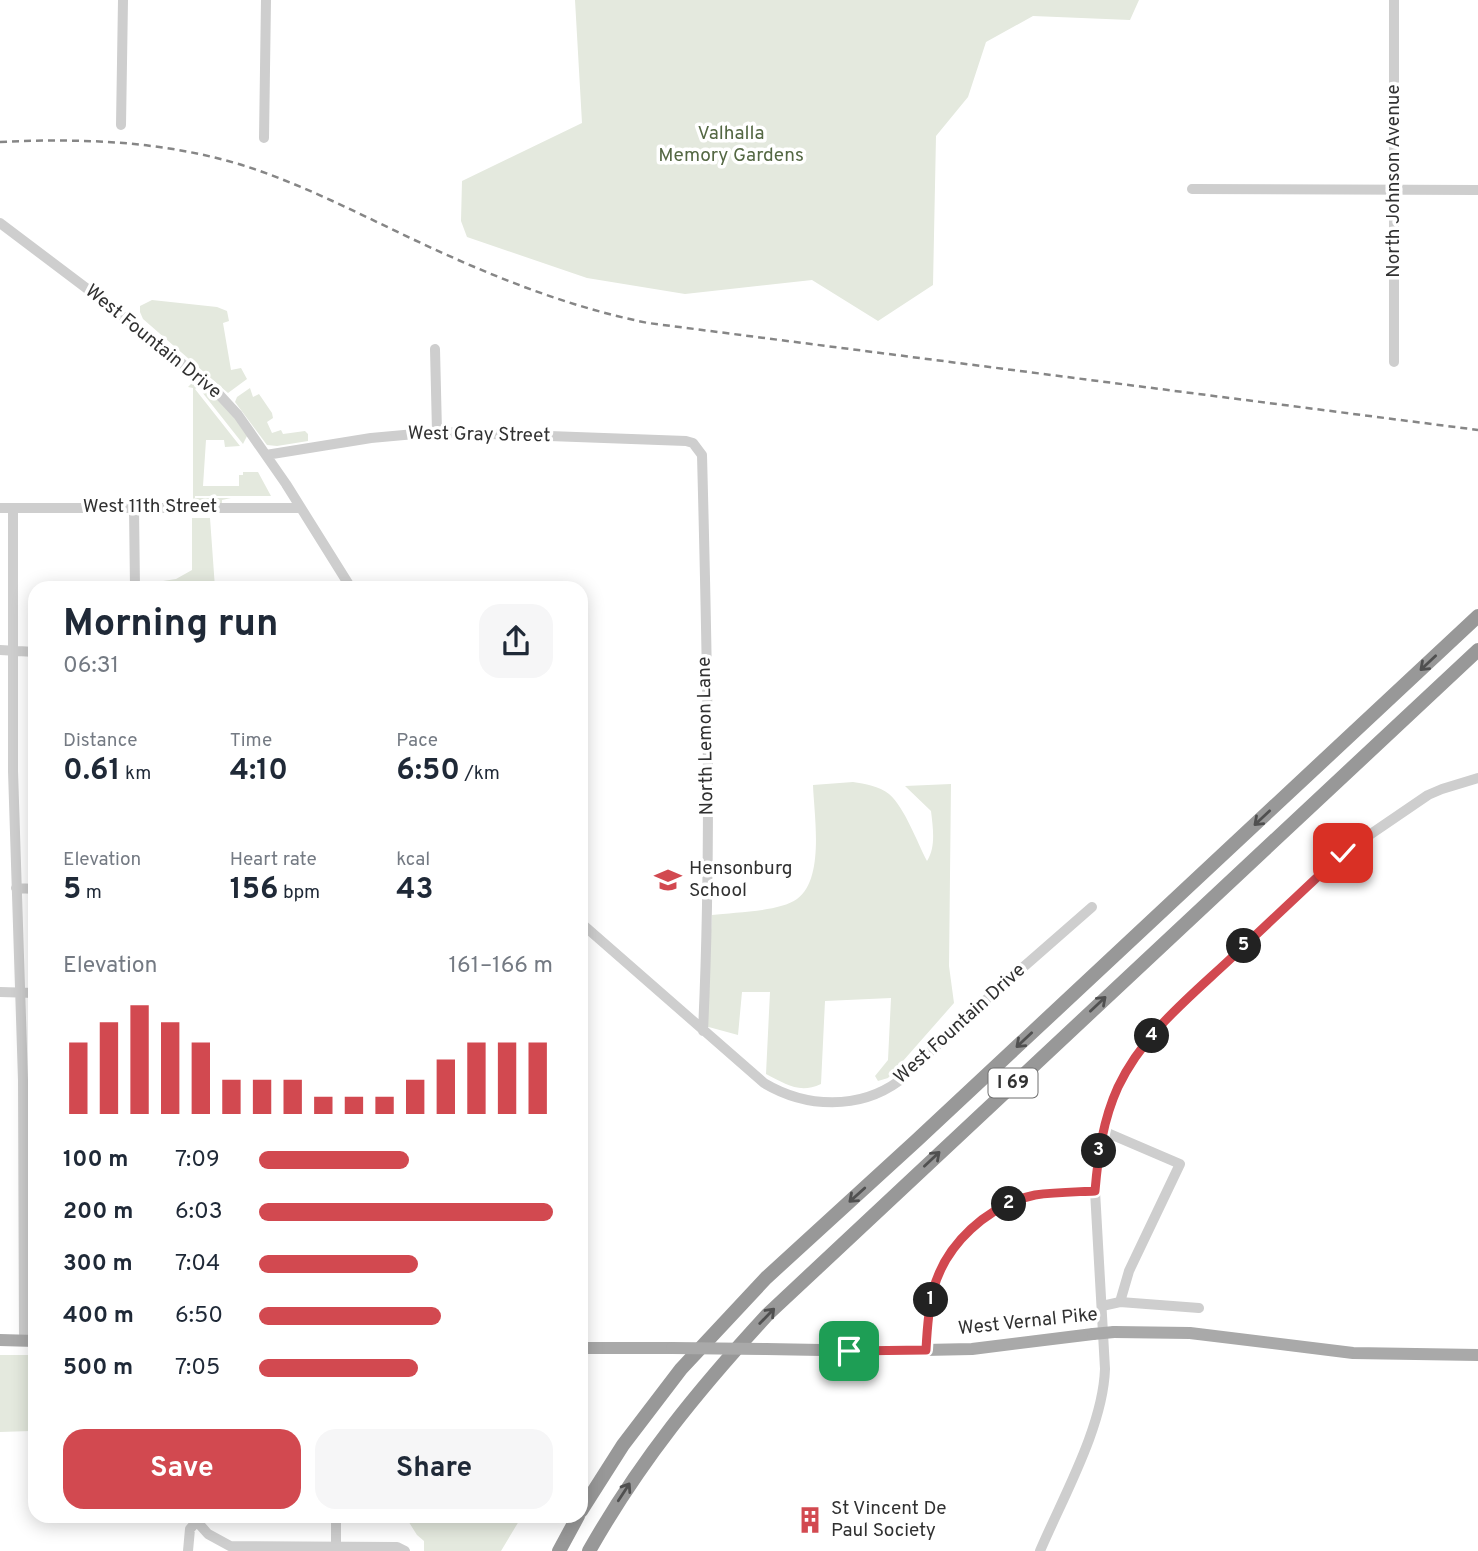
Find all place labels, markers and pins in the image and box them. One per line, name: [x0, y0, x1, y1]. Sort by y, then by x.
pin: [1313, 823, 1373, 883]
place label: Hensonburg School: [689, 857, 793, 903]
school or university icon: Hensonburg School: [653, 865, 683, 895]
pin: 5: [1226, 928, 1262, 964]
pin: 4: [1134, 1018, 1170, 1054]
pin: 3: [1082, 1134, 1116, 1168]
pin: 2: [992, 1186, 1026, 1222]
pin: 1: [914, 1282, 948, 1318]
pin: [819, 1321, 879, 1381]
place label: St Vincent De Paul Society: [831, 1497, 946, 1543]
building icon: St Vincent De Paul Society: [795, 1505, 825, 1535]

